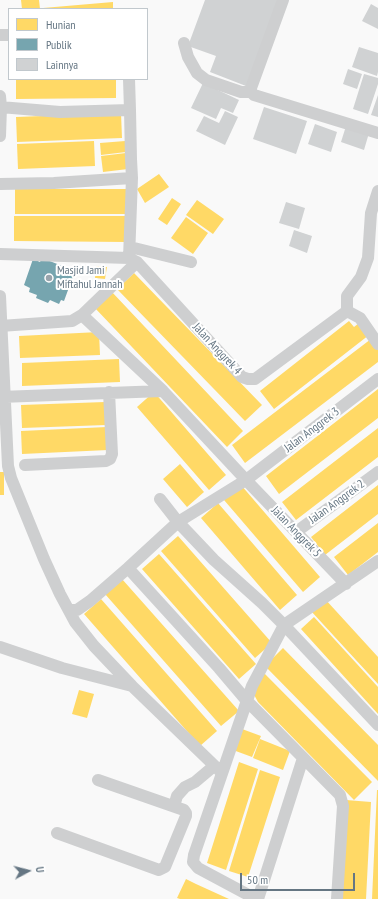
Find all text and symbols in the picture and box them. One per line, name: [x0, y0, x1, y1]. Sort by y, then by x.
legend: [8, 8, 148, 80]
text: Hunian: [46, 17, 76, 32]
text: Publik: [46, 37, 72, 52]
text: Lainnya: [46, 57, 78, 72]
place label: Masjid Jami Miftahul Jannah: [57, 264, 122, 292]
marker: Masjid Jami Miftahul Jannah: [44, 273, 54, 283]
street label: Jalan Anggrek 4: [189, 320, 245, 378]
street label: Jalan Anggrek 3: [282, 405, 342, 455]
street label: Jalan Anggrek 2: [306, 477, 368, 527]
street label: Jalan Anggrek 5: [268, 504, 324, 560]
north arrow: [8, 851, 48, 891]
scale bar: [242, 865, 357, 891]
text: U: [33, 866, 47, 873]
text: 50 m: [247, 872, 268, 887]

